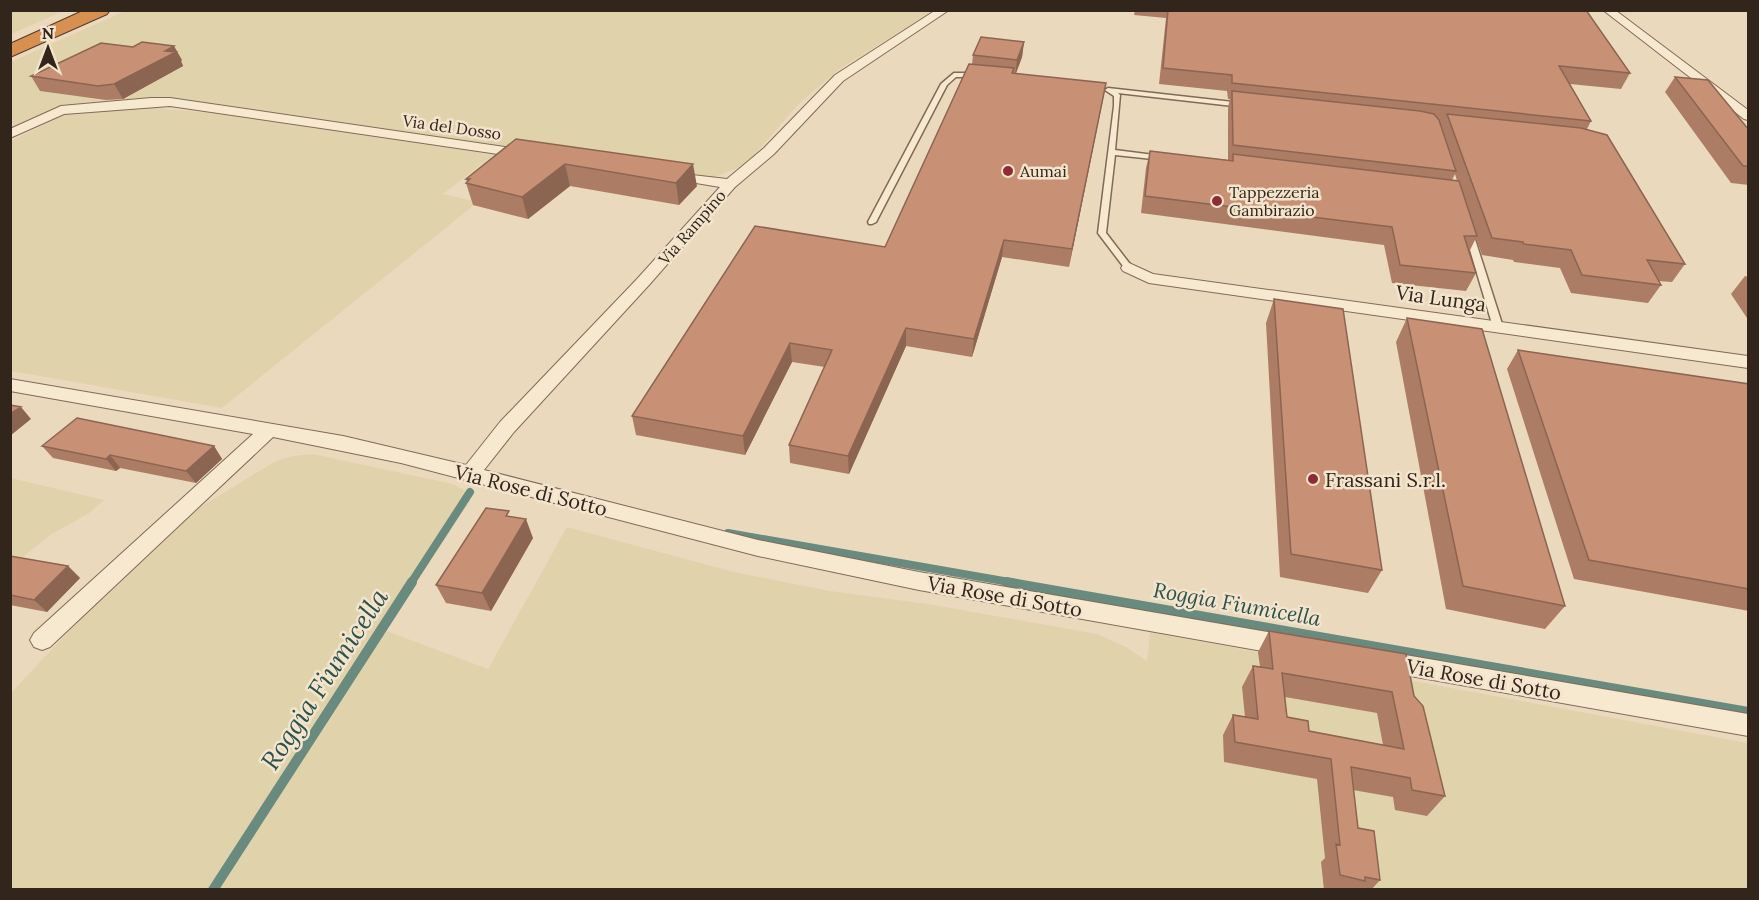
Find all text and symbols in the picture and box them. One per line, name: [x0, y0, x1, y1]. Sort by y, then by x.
north arrow: [18, 18, 78, 78]
text: N: [42, 23, 54, 43]
street label: Via del Dosso: [400, 110, 503, 144]
place label: Aumai: [1019, 161, 1067, 181]
marker: Aumai: [1001, 164, 1015, 178]
place label: Tappezzeria Gambirazio: [1229, 182, 1319, 220]
street label: Via Rampino: [653, 185, 730, 269]
marker: Tappezzeria Gambirazio: [1210, 194, 1224, 208]
street label: Via Lunga: [1393, 279, 1488, 317]
street label: Via Rose di Sotto: [451, 459, 610, 521]
place label: Frassani S.r.l.: [1325, 467, 1446, 492]
marker: Frassani S.r.l.: [1306, 472, 1320, 486]
street label: Via Rose di Sotto: [925, 570, 1084, 622]
water label: Roggia Fiumicella: [1151, 576, 1323, 632]
water label: Roggia Fiumicella: [253, 581, 395, 776]
street label: Via Rose di Sotto: [1404, 653, 1563, 705]

